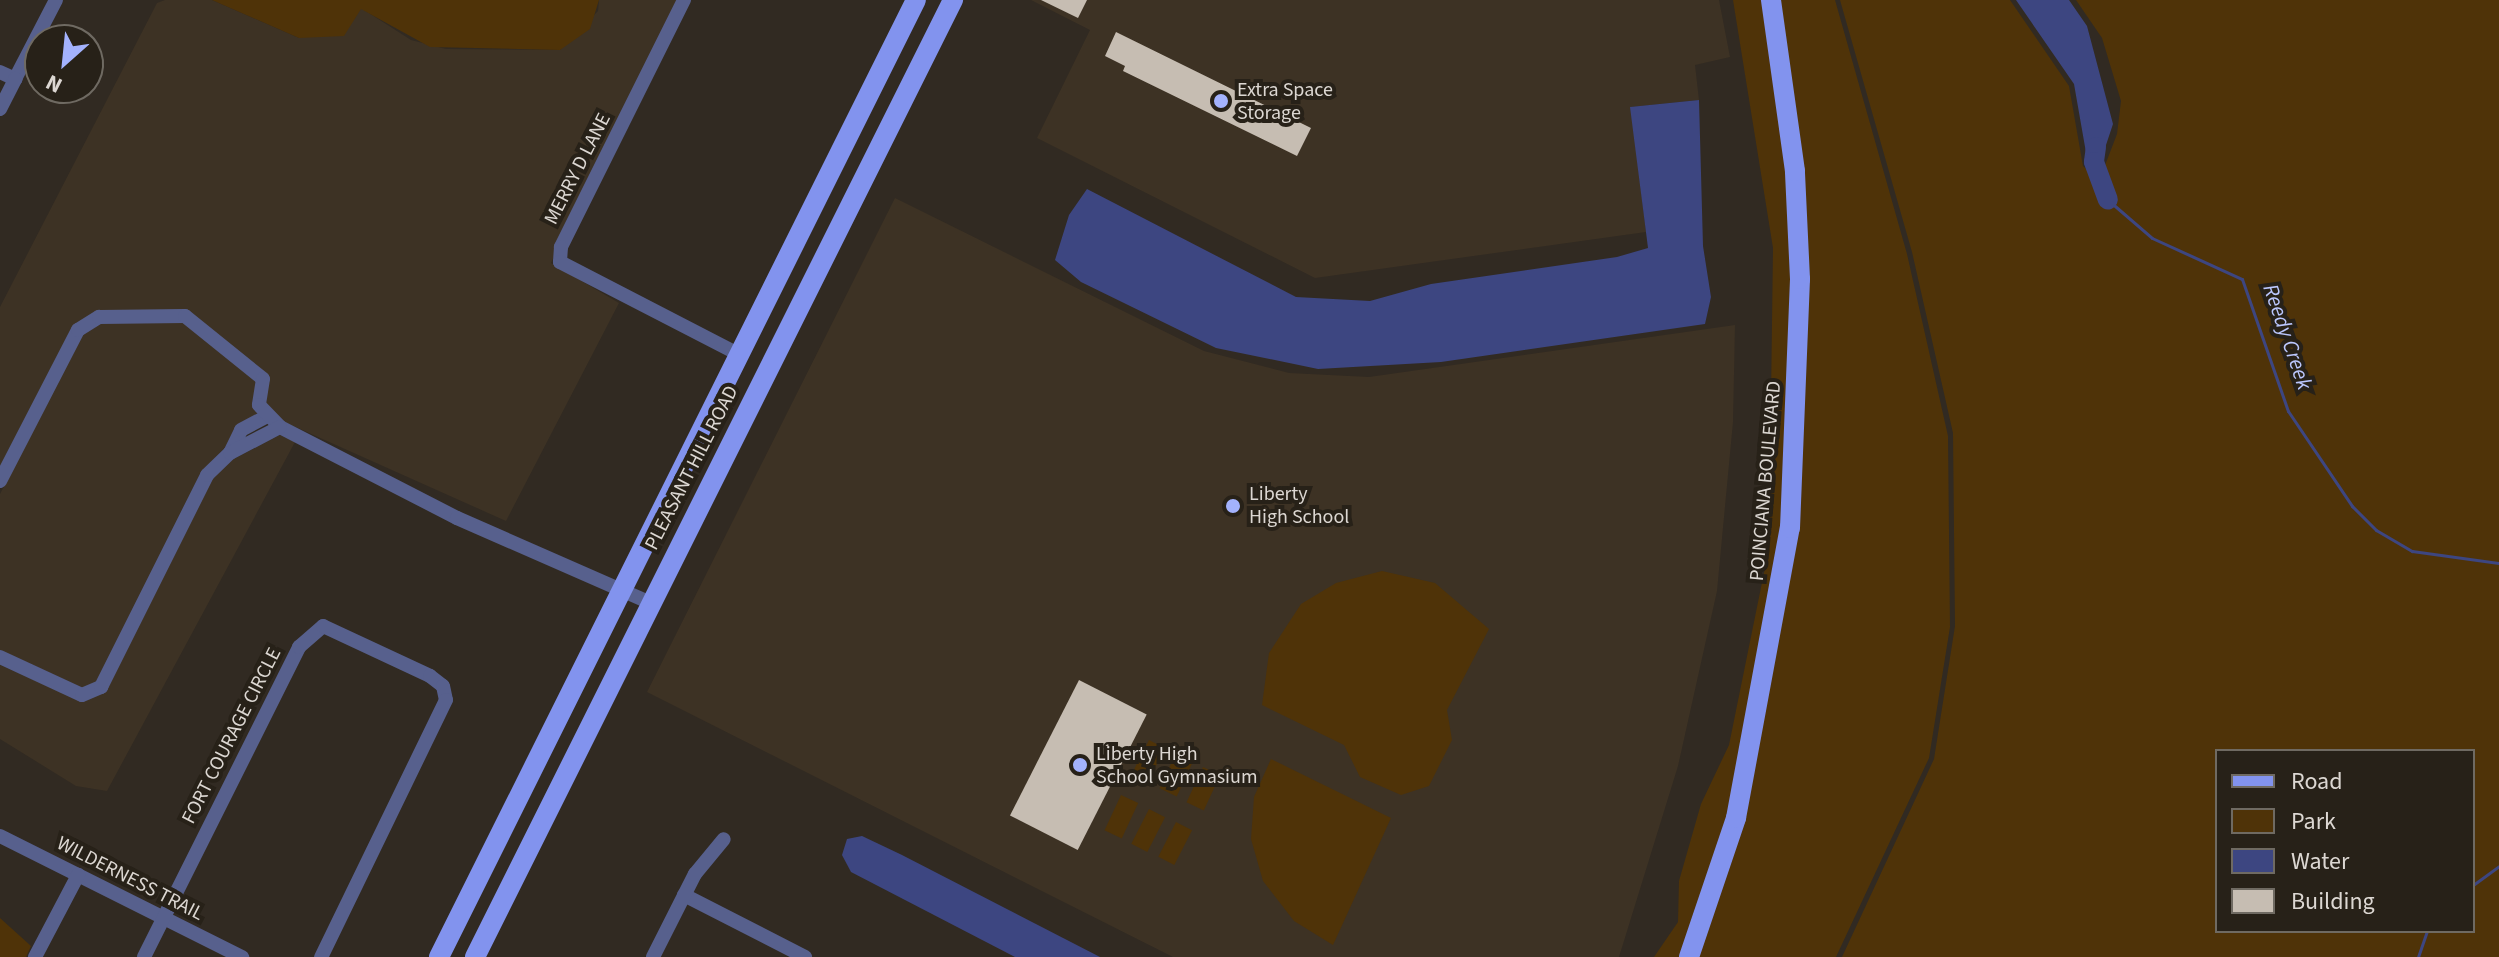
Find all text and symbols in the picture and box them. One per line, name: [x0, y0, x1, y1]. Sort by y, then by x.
north arrow: [24, 24, 104, 104]
text: N: [40, 66, 68, 101]
place label: Extra Space Storage: [1237, 78, 1333, 125]
marker: Extra Space Storage: [1212, 92, 1230, 110]
street label: MERRY D LANE: [540, 109, 616, 229]
water label: Reedy Creek: [2257, 281, 2317, 393]
street label: POINCIANA BOULEVARD: [1745, 380, 1787, 582]
street label: PLEASANT HILL ROAD: [640, 382, 744, 554]
place label: Liberty High School: [1249, 482, 1349, 529]
marker: Liberty High School: [1224, 497, 1242, 515]
street label: FORT COURAGE CIRCLE: [177, 644, 287, 828]
place label: Liberty High School Gymnasium: [1096, 742, 1257, 789]
legend: [2215, 749, 2475, 933]
marker: Liberty High School Gymnasium: [1071, 756, 1089, 774]
text: Road: [2291, 764, 2343, 799]
text: Park: [2291, 804, 2336, 839]
street label: WILDERNESS TRAIL: [53, 832, 207, 926]
text: Water: [2291, 844, 2349, 879]
text: Building: [2291, 884, 2375, 919]

